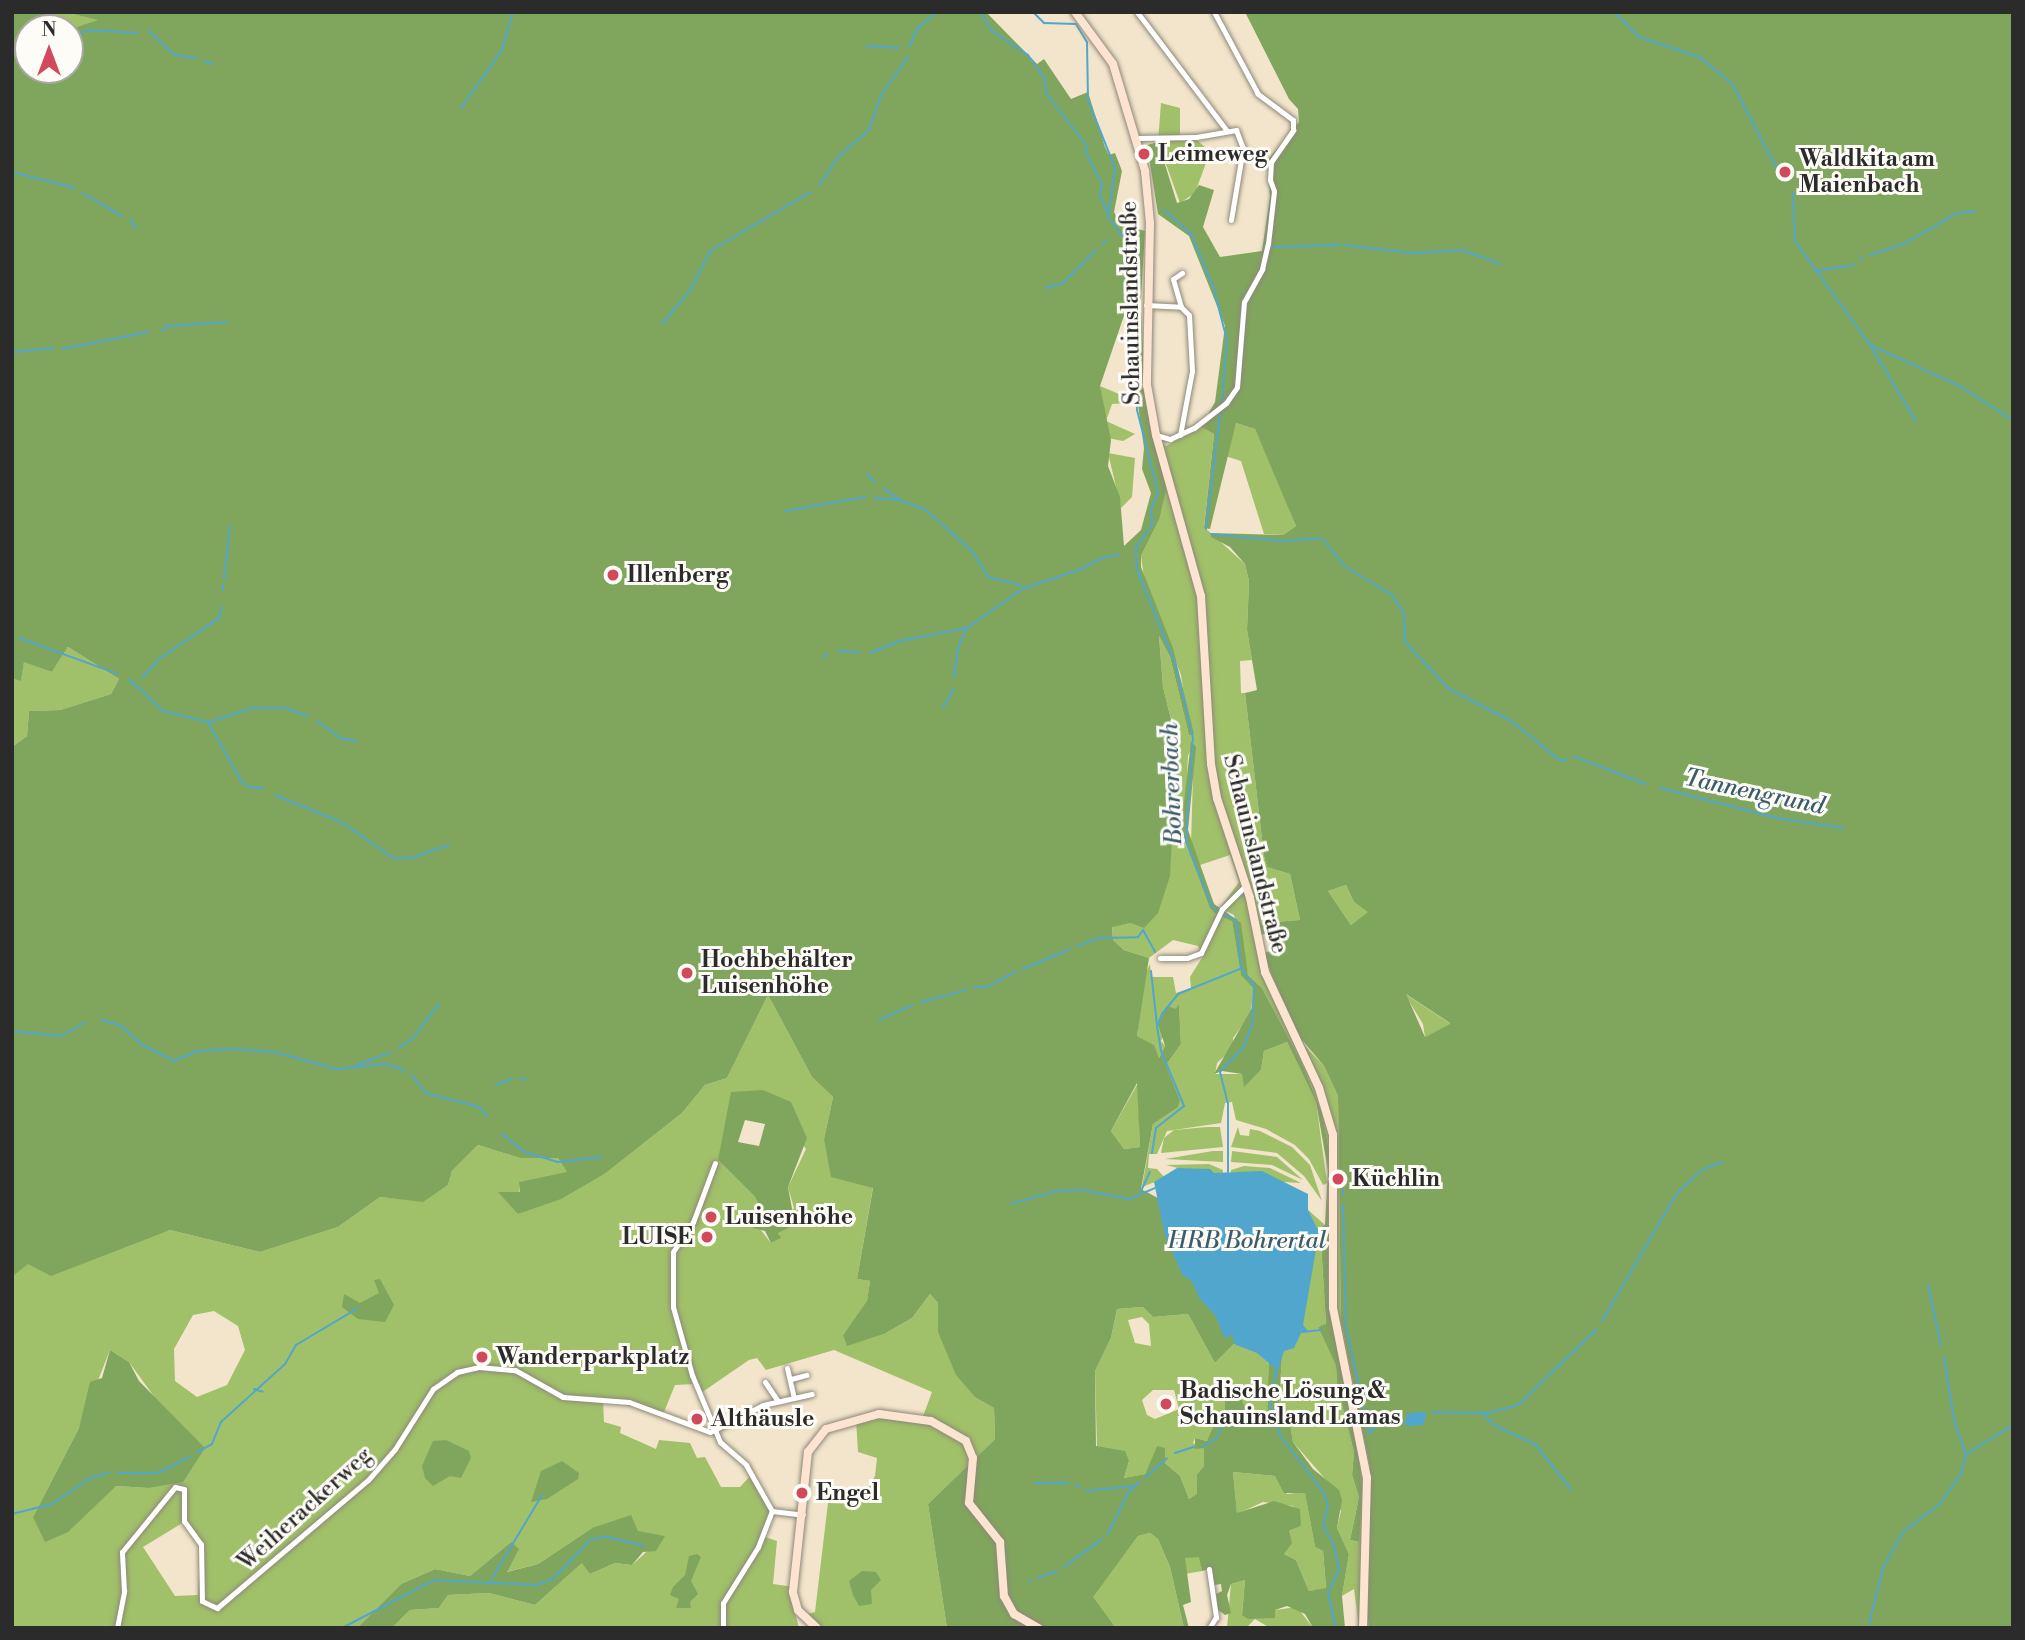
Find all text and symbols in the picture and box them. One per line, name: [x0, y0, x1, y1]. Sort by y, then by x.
north arrow: [14, 14, 84, 84]
text: N: [41, 18, 57, 42]
place label: Leimeweg: [1158, 140, 1268, 168]
place label: Waldkita am Maienbach: [1799, 145, 1935, 199]
marker: Leimeweg: [1136, 146, 1152, 162]
marker: Waldkita am Maienbach: [1777, 164, 1793, 180]
street label: Schauinslandstraße: [1115, 201, 1147, 405]
place label: Illenberg: [627, 561, 729, 589]
marker: Illenberg: [605, 567, 621, 583]
water label: Bohrerbach: [1156, 722, 1190, 846]
street label: Schauinslandstraße: [1217, 752, 1293, 956]
water label: Tannengrund: [1681, 764, 1827, 822]
place label: Hochbehälter Luisenhöhe: [701, 946, 853, 1000]
marker: Hochbehälter Luisenhöhe: [679, 965, 695, 981]
place label: Küchlin: [1352, 1165, 1440, 1193]
marker: Küchlin: [1330, 1171, 1346, 1187]
place label: Luisenhöhe: [725, 1203, 853, 1231]
marker: Luisenhöhe: [703, 1209, 719, 1225]
place label: LUISE: [622, 1223, 693, 1251]
water label: HRB Bohrertal: [1168, 1228, 1326, 1256]
marker: LUISE: [699, 1229, 715, 1245]
place label: Wanderparkplatz: [496, 1343, 689, 1371]
marker: Wanderparkplatz: [474, 1349, 490, 1365]
place label: Badische Lösung & Schauinsland Lamas: [1180, 1377, 1401, 1431]
marker: Badische Lösung & Schauinsland Lamas: [1158, 1396, 1174, 1412]
place label: Althäusle: [711, 1405, 814, 1433]
marker: Althäusle: [689, 1411, 705, 1427]
street label: Weiherackerweg: [232, 1442, 378, 1576]
place label: Engel: [816, 1479, 879, 1507]
marker: Engel: [794, 1485, 810, 1501]

